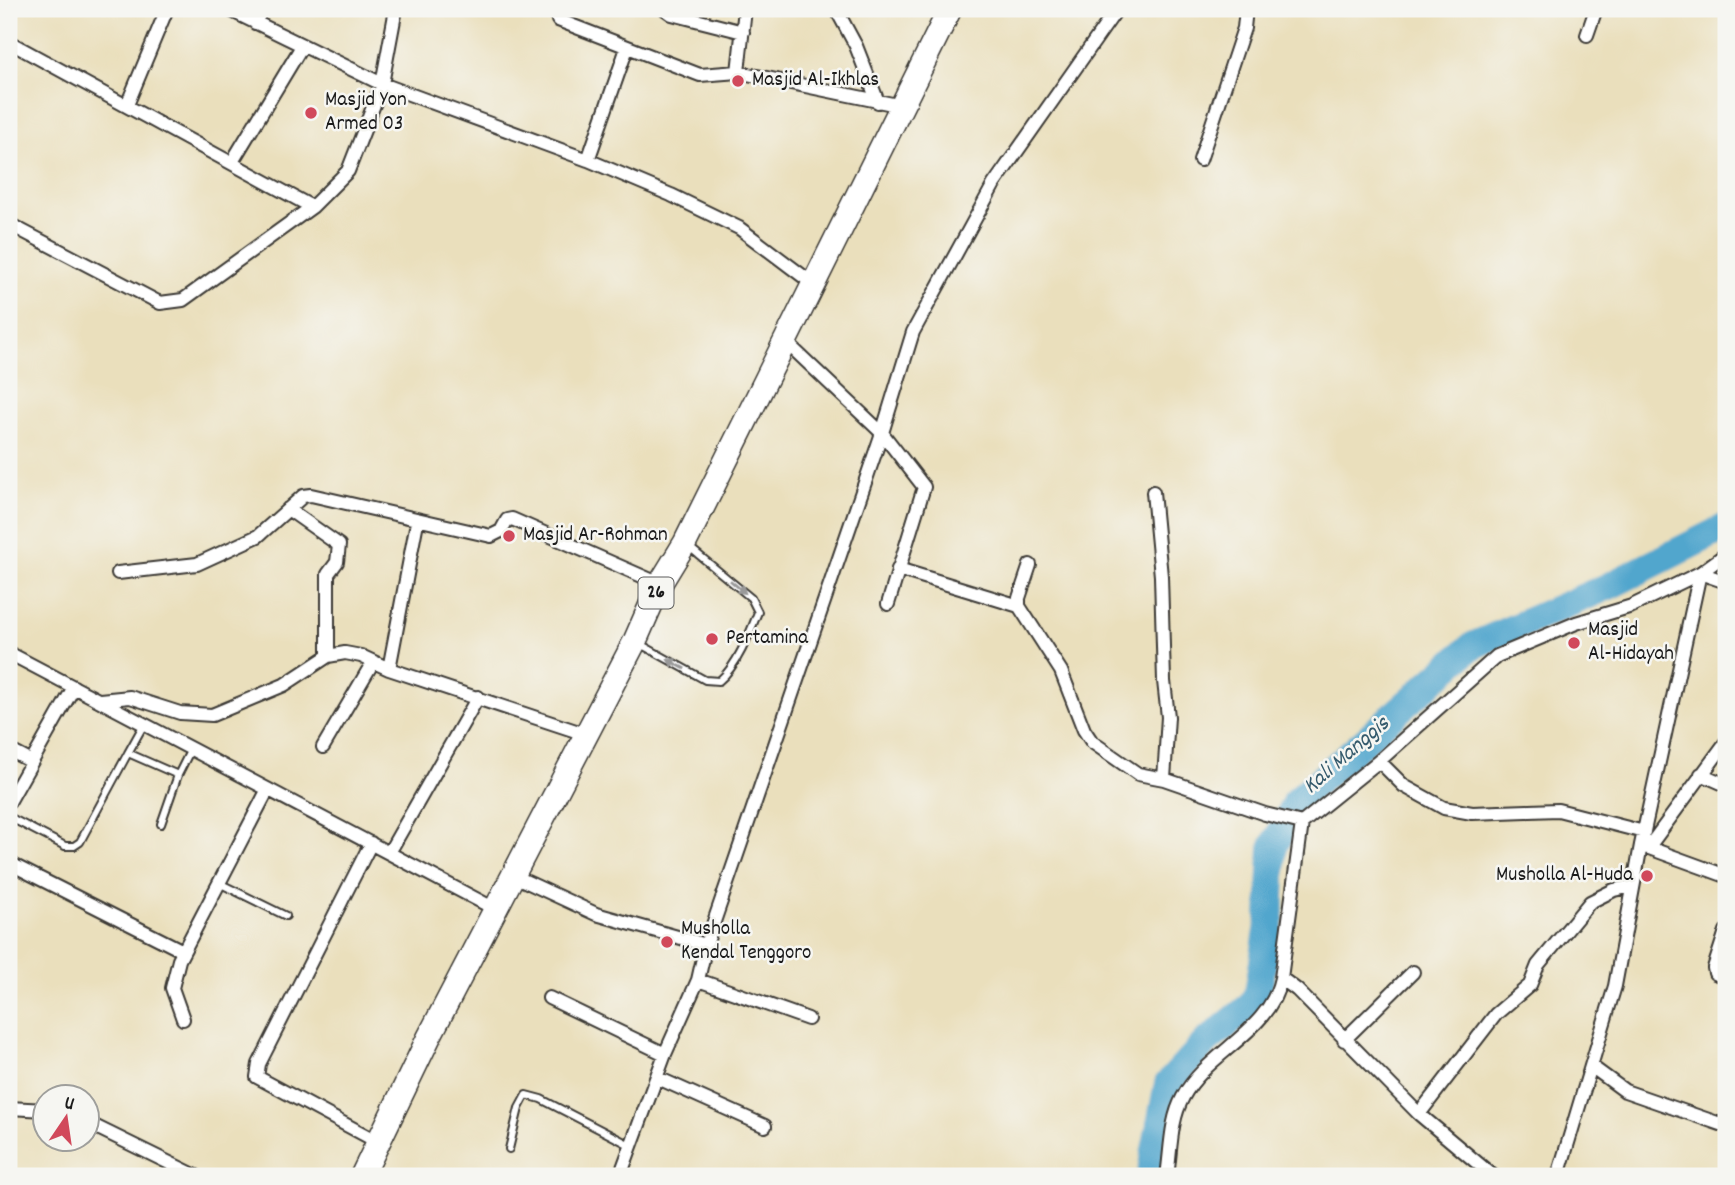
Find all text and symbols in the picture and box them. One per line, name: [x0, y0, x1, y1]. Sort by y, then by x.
place label: Masjid Al-Ikhlas: [752, 66, 879, 96]
marker: Masjid Al-Ikhlas: [730, 73, 746, 89]
place label: Masjid Yon Armed 03: [325, 86, 407, 140]
marker: Masjid Yon Armed 03: [303, 105, 319, 121]
place label: Masjid Ar-Rohman: [523, 521, 668, 551]
marker: Masjid Ar-Rohman: [501, 528, 517, 544]
road number: 26: [638, 578, 674, 608]
one-way arrow: [729, 579, 746, 594]
place label: Masjid Al-Hidayah: [1588, 616, 1674, 670]
place label: Pertamina: [726, 624, 809, 654]
marker: Pertamina: [704, 631, 720, 647]
marker: Masjid Al-Hidayah: [1566, 635, 1582, 651]
one-way arrow: [667, 658, 686, 670]
water label: Kali Manggis: [1296, 708, 1399, 803]
place label: Musholla Al-Huda: [1496, 861, 1634, 891]
marker: Musholla Al-Huda: [1639, 868, 1655, 884]
place label: Musholla Kendal Tenggoro: [681, 915, 811, 969]
marker: Musholla Kendal Tenggoro: [659, 934, 675, 950]
north arrow: [32, 1084, 102, 1154]
text: U: [62, 1091, 77, 1119]

